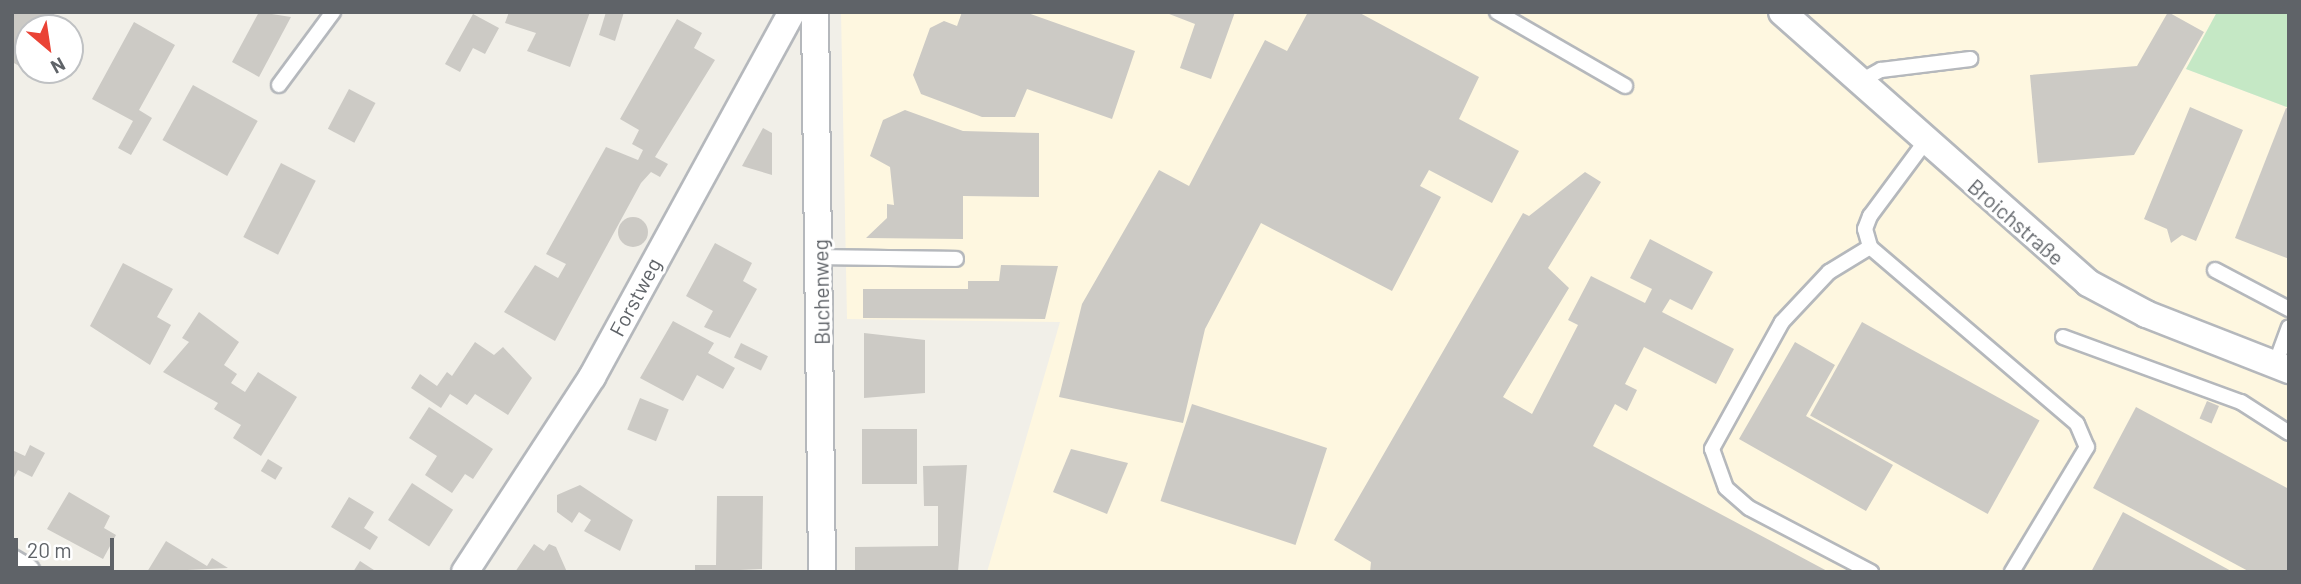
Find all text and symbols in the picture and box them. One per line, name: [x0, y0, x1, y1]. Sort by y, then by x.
north arrow: [14, 14, 84, 84]
text: N: [47, 53, 70, 79]
street label: Broichstraße: [1963, 174, 2069, 270]
street label: Buchenweg: [807, 239, 835, 345]
street label: Forstweg: [604, 254, 666, 340]
scale bar: [18, 524, 117, 568]
text: 20 m: [27, 537, 72, 562]

